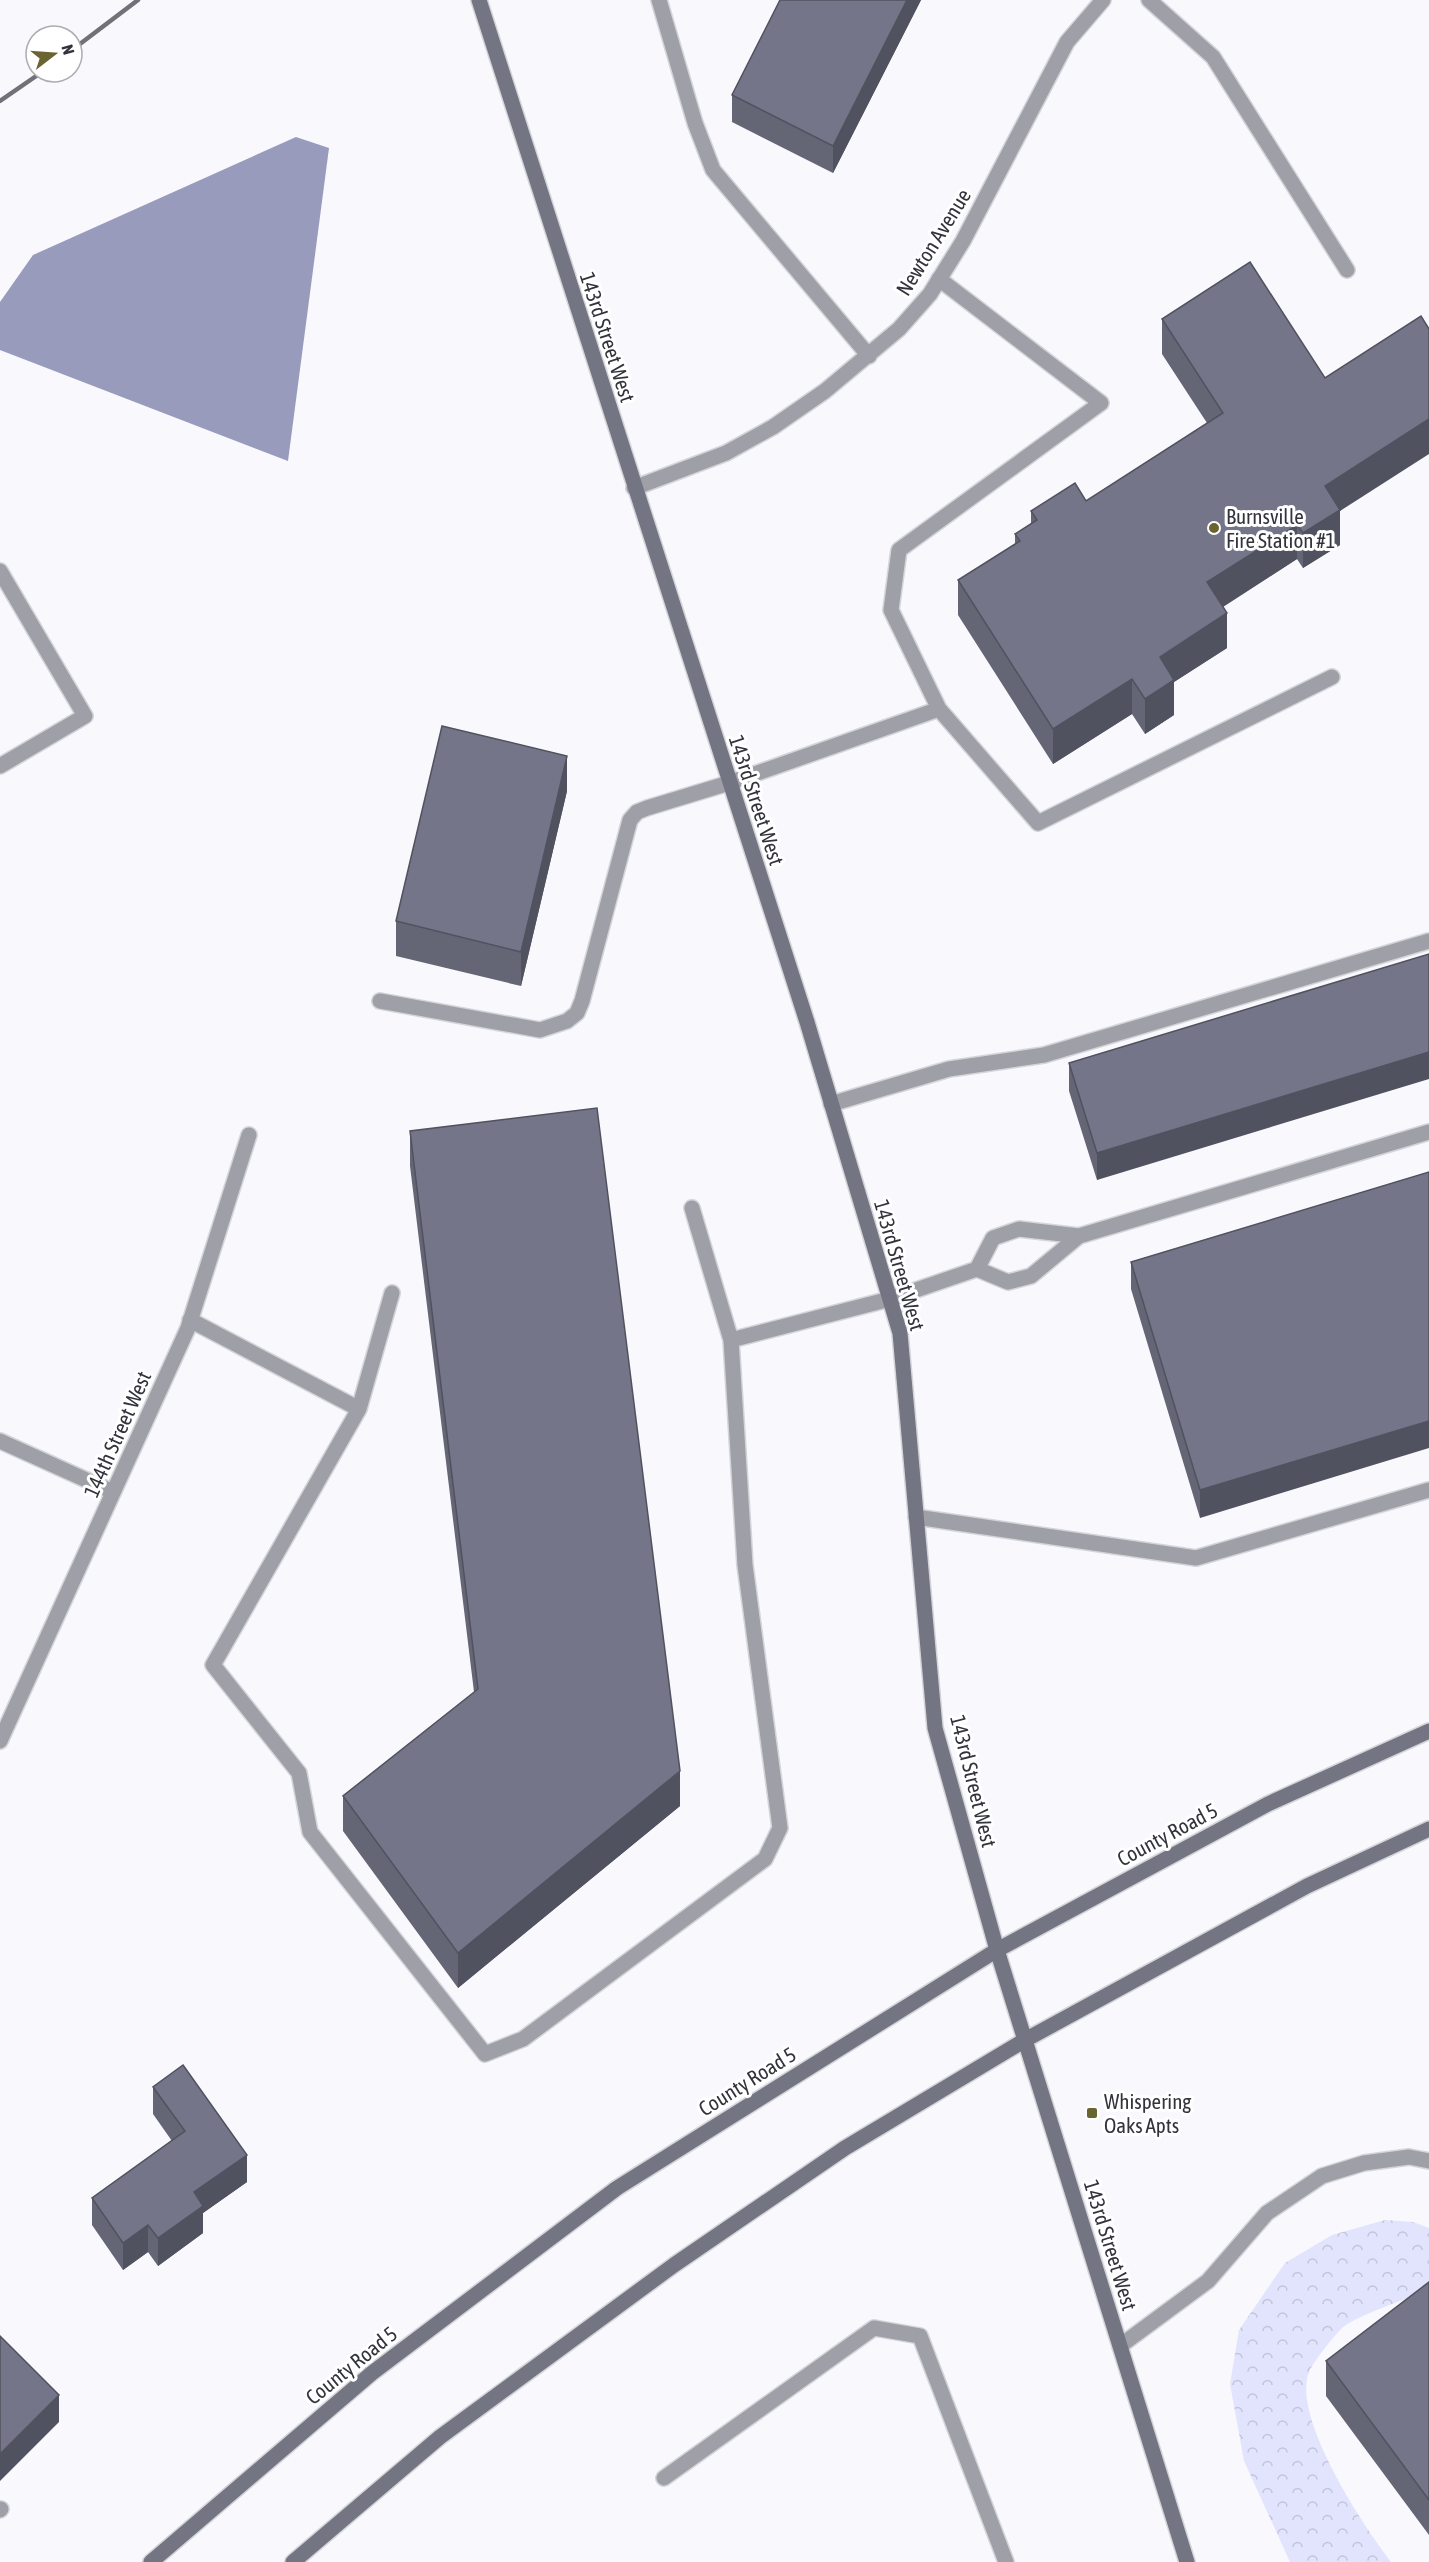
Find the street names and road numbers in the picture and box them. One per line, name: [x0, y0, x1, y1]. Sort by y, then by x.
street label: Newton Avenue: [891, 184, 975, 300]
street label: 143rd Street West: [576, 269, 640, 405]
street label: 143rd Street West: [725, 732, 789, 868]
street label: 143rd Street West: [870, 1197, 930, 1333]
street label: 144th Street West: [79, 1367, 155, 1501]
street label: 143rd Street West: [946, 1713, 1002, 1849]
street label: County Road 5: [1113, 1798, 1221, 1870]
street label: County Road 5: [694, 2042, 800, 2120]
street label: 143rd Street West: [1080, 2177, 1142, 2313]
street label: County Road 5: [301, 2321, 401, 2409]

